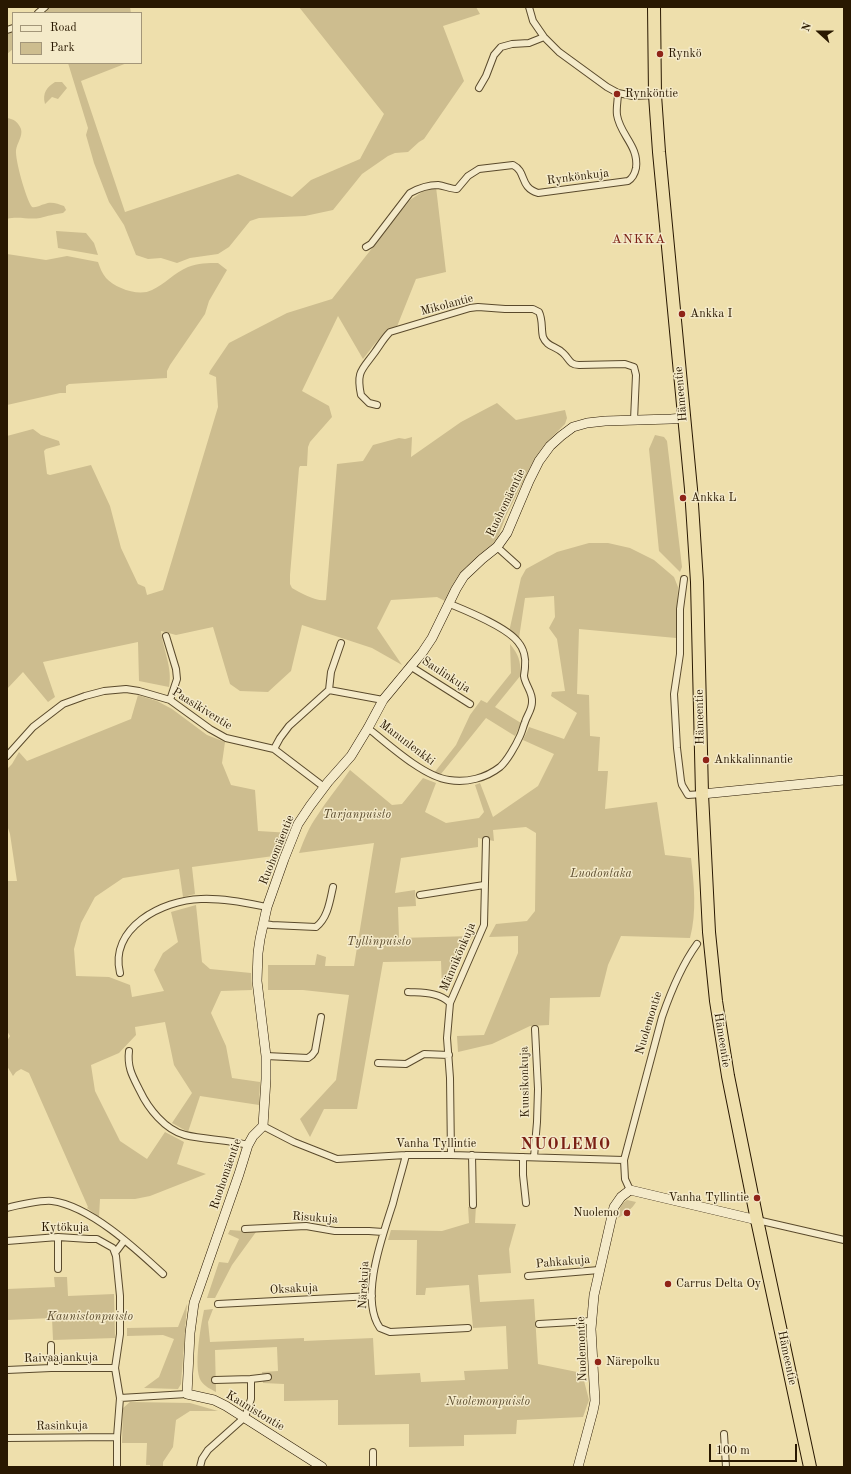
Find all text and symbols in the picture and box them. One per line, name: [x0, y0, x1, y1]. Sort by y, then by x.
legend: [12, 12, 142, 64]
north arrow: [799, 12, 839, 52]
text: Road: [50, 22, 77, 34]
text: N: [801, 22, 814, 33]
text: Park: [50, 42, 75, 54]
place label: Rynkö: [668, 47, 702, 61]
marker: Rynkö: [655, 49, 665, 59]
place label: Rynköntie: [625, 87, 678, 101]
marker: Rynköntie: [612, 89, 622, 99]
street label: Rynkönkuja: [546, 166, 610, 188]
district label: ANKKA: [612, 232, 666, 248]
street label: Mikolantie: [419, 291, 475, 319]
place label: Ankka I: [690, 307, 732, 321]
marker: Ankka I: [677, 309, 687, 319]
street label: Hämeentie: [671, 366, 691, 422]
street label: Ruohomäentie: [483, 467, 529, 539]
place label: Ankka L: [691, 491, 736, 505]
marker: Ankka L: [678, 493, 688, 503]
street label: Saulinkuja: [419, 654, 473, 696]
street label: Paasikiventie: [169, 685, 235, 733]
street label: Hämeentie: [692, 689, 708, 745]
street label: Manunlenkki: [376, 717, 438, 769]
place label: Ankkalinnantie: [714, 753, 793, 767]
marker: Ankkalinnantie: [701, 755, 711, 765]
park label: Tarjanpuisto: [323, 808, 391, 822]
street label: Ruohomäentie: [256, 813, 298, 887]
park label: Luodontaka: [570, 867, 632, 881]
street label: Männikönkuja: [437, 920, 479, 994]
park label: Tyllinpuisto: [347, 935, 411, 949]
street label: Nuolemontie: [633, 990, 665, 1056]
street label: Hämeentie: [711, 1012, 733, 1068]
street label: Kuusikonkuja: [517, 1046, 533, 1118]
district label: NUOLEMO: [521, 1135, 611, 1155]
street label: Ruohomäentie: [207, 1137, 245, 1211]
street label: Vanha Tyllintie: [396, 1137, 476, 1151]
place label: Vanha Tyllintie: [668, 1191, 749, 1205]
marker: Vanha Tyllintie: [752, 1193, 762, 1203]
place label: Nuolemo: [573, 1206, 619, 1220]
marker: Nuolemo: [622, 1208, 632, 1218]
street label: Risukuja: [292, 1209, 338, 1227]
street label: Kytökuja: [41, 1221, 89, 1235]
street label: Pahkakuja: [535, 1252, 591, 1272]
street label: Närekuja: [356, 1261, 372, 1309]
place label: Carrus Delta Oy: [676, 1277, 761, 1291]
marker: Carrus Delta Oy: [663, 1279, 673, 1289]
street label: Oksakuja: [270, 1281, 318, 1297]
park label: Kaunistonpuisto: [47, 1310, 133, 1324]
street label: Nuolemontie: [574, 1316, 590, 1382]
street label: Hämeentie: [774, 1329, 800, 1387]
street label: Raivaajankuja: [24, 1350, 98, 1366]
place label: Närepolku: [606, 1355, 660, 1369]
marker: Närepolku: [593, 1357, 603, 1367]
street label: Kaunistontie: [223, 1388, 287, 1434]
park label: Nuolemonpuisto: [446, 1395, 530, 1409]
street label: Rasinkuja: [36, 1418, 88, 1434]
scale bar: [711, 1436, 799, 1462]
text: 100 m: [716, 1445, 750, 1457]

